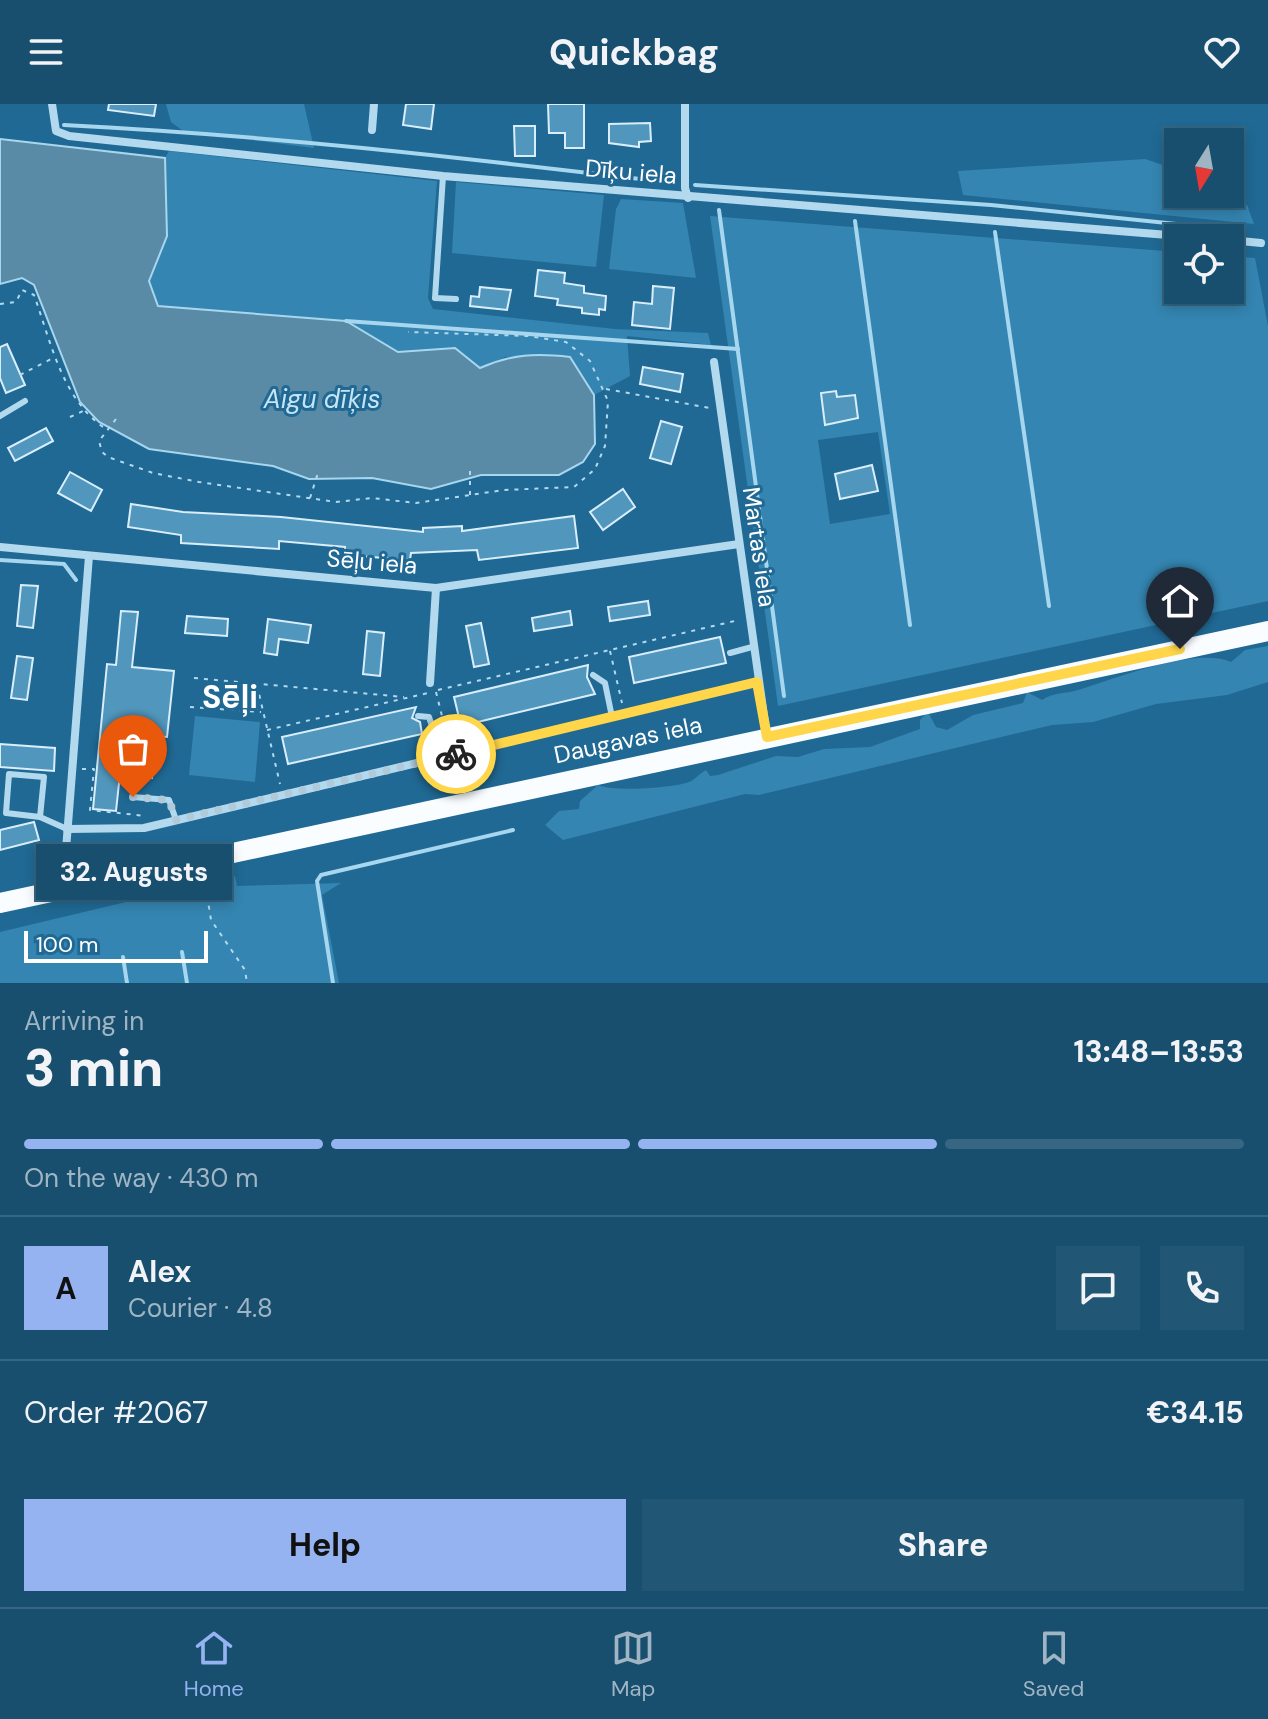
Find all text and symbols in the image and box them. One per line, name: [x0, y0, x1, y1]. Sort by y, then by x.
text: Quickbag: [549, 29, 719, 76]
icon: menu: [24, 30, 68, 74]
icon: heart: [1200, 30, 1244, 74]
north arrow: [1164, 128, 1244, 208]
map controls: [1164, 128, 1244, 304]
street label: Dīķu iela: [584, 152, 678, 191]
button: locate: [1164, 224, 1244, 304]
water label: Aigu dīķis: [263, 382, 380, 416]
street label: Martas iela: [736, 485, 783, 609]
street label: Sēļu iela: [325, 542, 419, 581]
pin: [1146, 567, 1214, 649]
icon: home: [1158, 579, 1202, 623]
district label: Sēļi: [202, 676, 258, 718]
street label: Daugavas iela: [551, 709, 705, 770]
courier: [416, 714, 496, 794]
pin: [99, 715, 167, 797]
icon: bag: [111, 727, 155, 771]
icon: bike: [434, 732, 478, 776]
callout: 32. Augusts: [35, 845, 231, 901]
text: 32. Augusts: [60, 855, 208, 889]
scale bar: [24, 927, 208, 963]
text: 100 m: [36, 930, 98, 959]
text: Arriving in: [24, 1004, 144, 1038]
text: 13:48–13:53: [1074, 1032, 1244, 1071]
text: 3 min: [24, 1034, 163, 1102]
text: On the way · 430 m: [24, 1161, 258, 1195]
button: chat: [1056, 1246, 1140, 1330]
button: phone: [1160, 1246, 1244, 1330]
text: Alex: [128, 1252, 191, 1291]
text: A: [55, 1269, 77, 1308]
text: Courier · 4.8: [128, 1291, 273, 1325]
text: Order #2067: [24, 1393, 208, 1432]
text: €34.15: [1147, 1393, 1244, 1432]
button: Help: [24, 1499, 626, 1591]
button: Share: [642, 1499, 1244, 1591]
tab: Home: [184, 1626, 244, 1703]
tab: Map: [611, 1626, 655, 1703]
tab: Saved: [1023, 1626, 1084, 1703]

